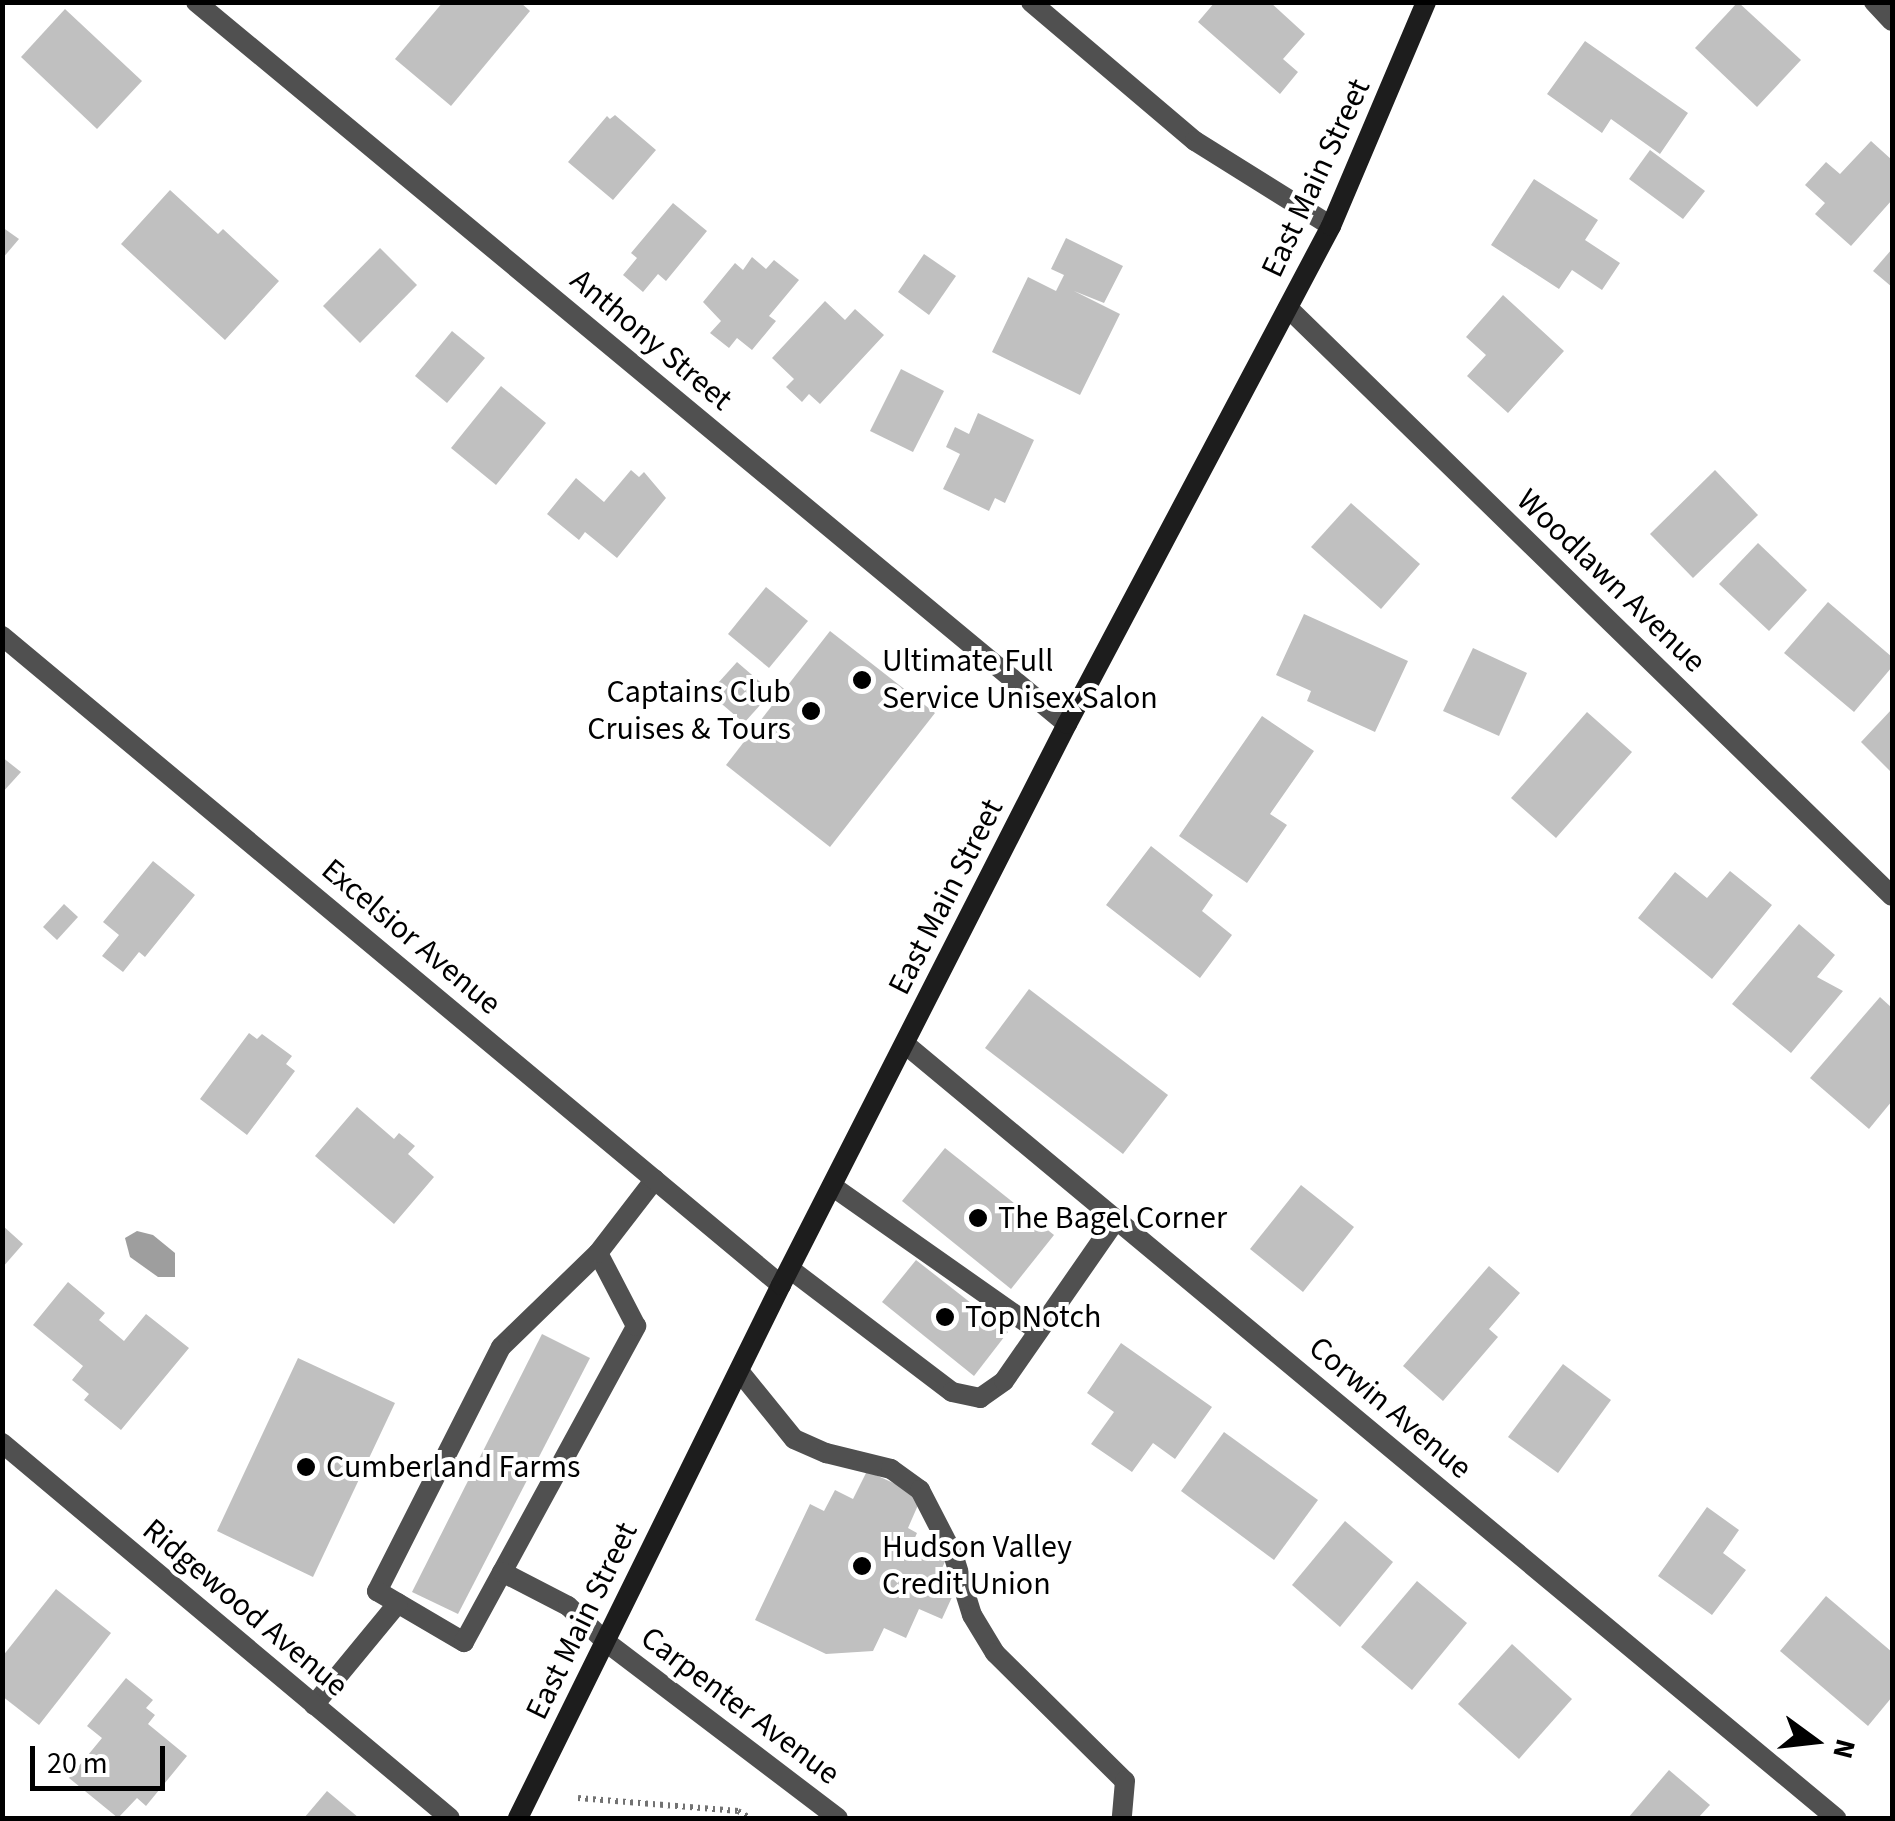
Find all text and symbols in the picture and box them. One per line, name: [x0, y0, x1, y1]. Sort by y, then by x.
street label: East Main Street: [1253, 73, 1379, 283]
street label: Anthony Street: [562, 261, 740, 419]
street label: Woodlawn Avenue: [1509, 481, 1713, 681]
place label: Ultimate Full Service Unisex Salon: [882, 643, 1158, 718]
marker: Ultimate Full Service Unisex Salon: [851, 669, 873, 691]
place label: Captains Club Cruises & Tours: [587, 674, 791, 749]
marker: Captains Club Cruises & Tours: [800, 700, 822, 722]
street label: East Main Street: [880, 793, 1012, 1001]
street label: Excelsior Avenue: [314, 851, 508, 1023]
place label: The Bagel Corner: [998, 1199, 1227, 1237]
marker: The Bagel Corner: [967, 1207, 989, 1229]
place label: Top Notch: [965, 1298, 1101, 1336]
marker: Top Notch: [934, 1306, 956, 1328]
street label: Corwin Avenue: [1301, 1329, 1479, 1487]
place label: Cumberland Farms: [326, 1448, 580, 1486]
marker: Cumberland Farms: [295, 1456, 317, 1478]
street label: Ridgewood Avenue: [135, 1511, 355, 1705]
street label: East Main Street: [518, 1516, 646, 1726]
place label: Hudson Valley Credit Union: [882, 1529, 1072, 1604]
marker: Hudson Valley Credit Union: [851, 1555, 873, 1577]
street label: Carpenter Avenue: [633, 1619, 847, 1793]
north arrow: [1765, 1691, 1865, 1791]
scale bar: [35, 1726, 170, 1788]
text: N: [1822, 1735, 1866, 1763]
text: 20 m: [47, 1742, 108, 1785]

